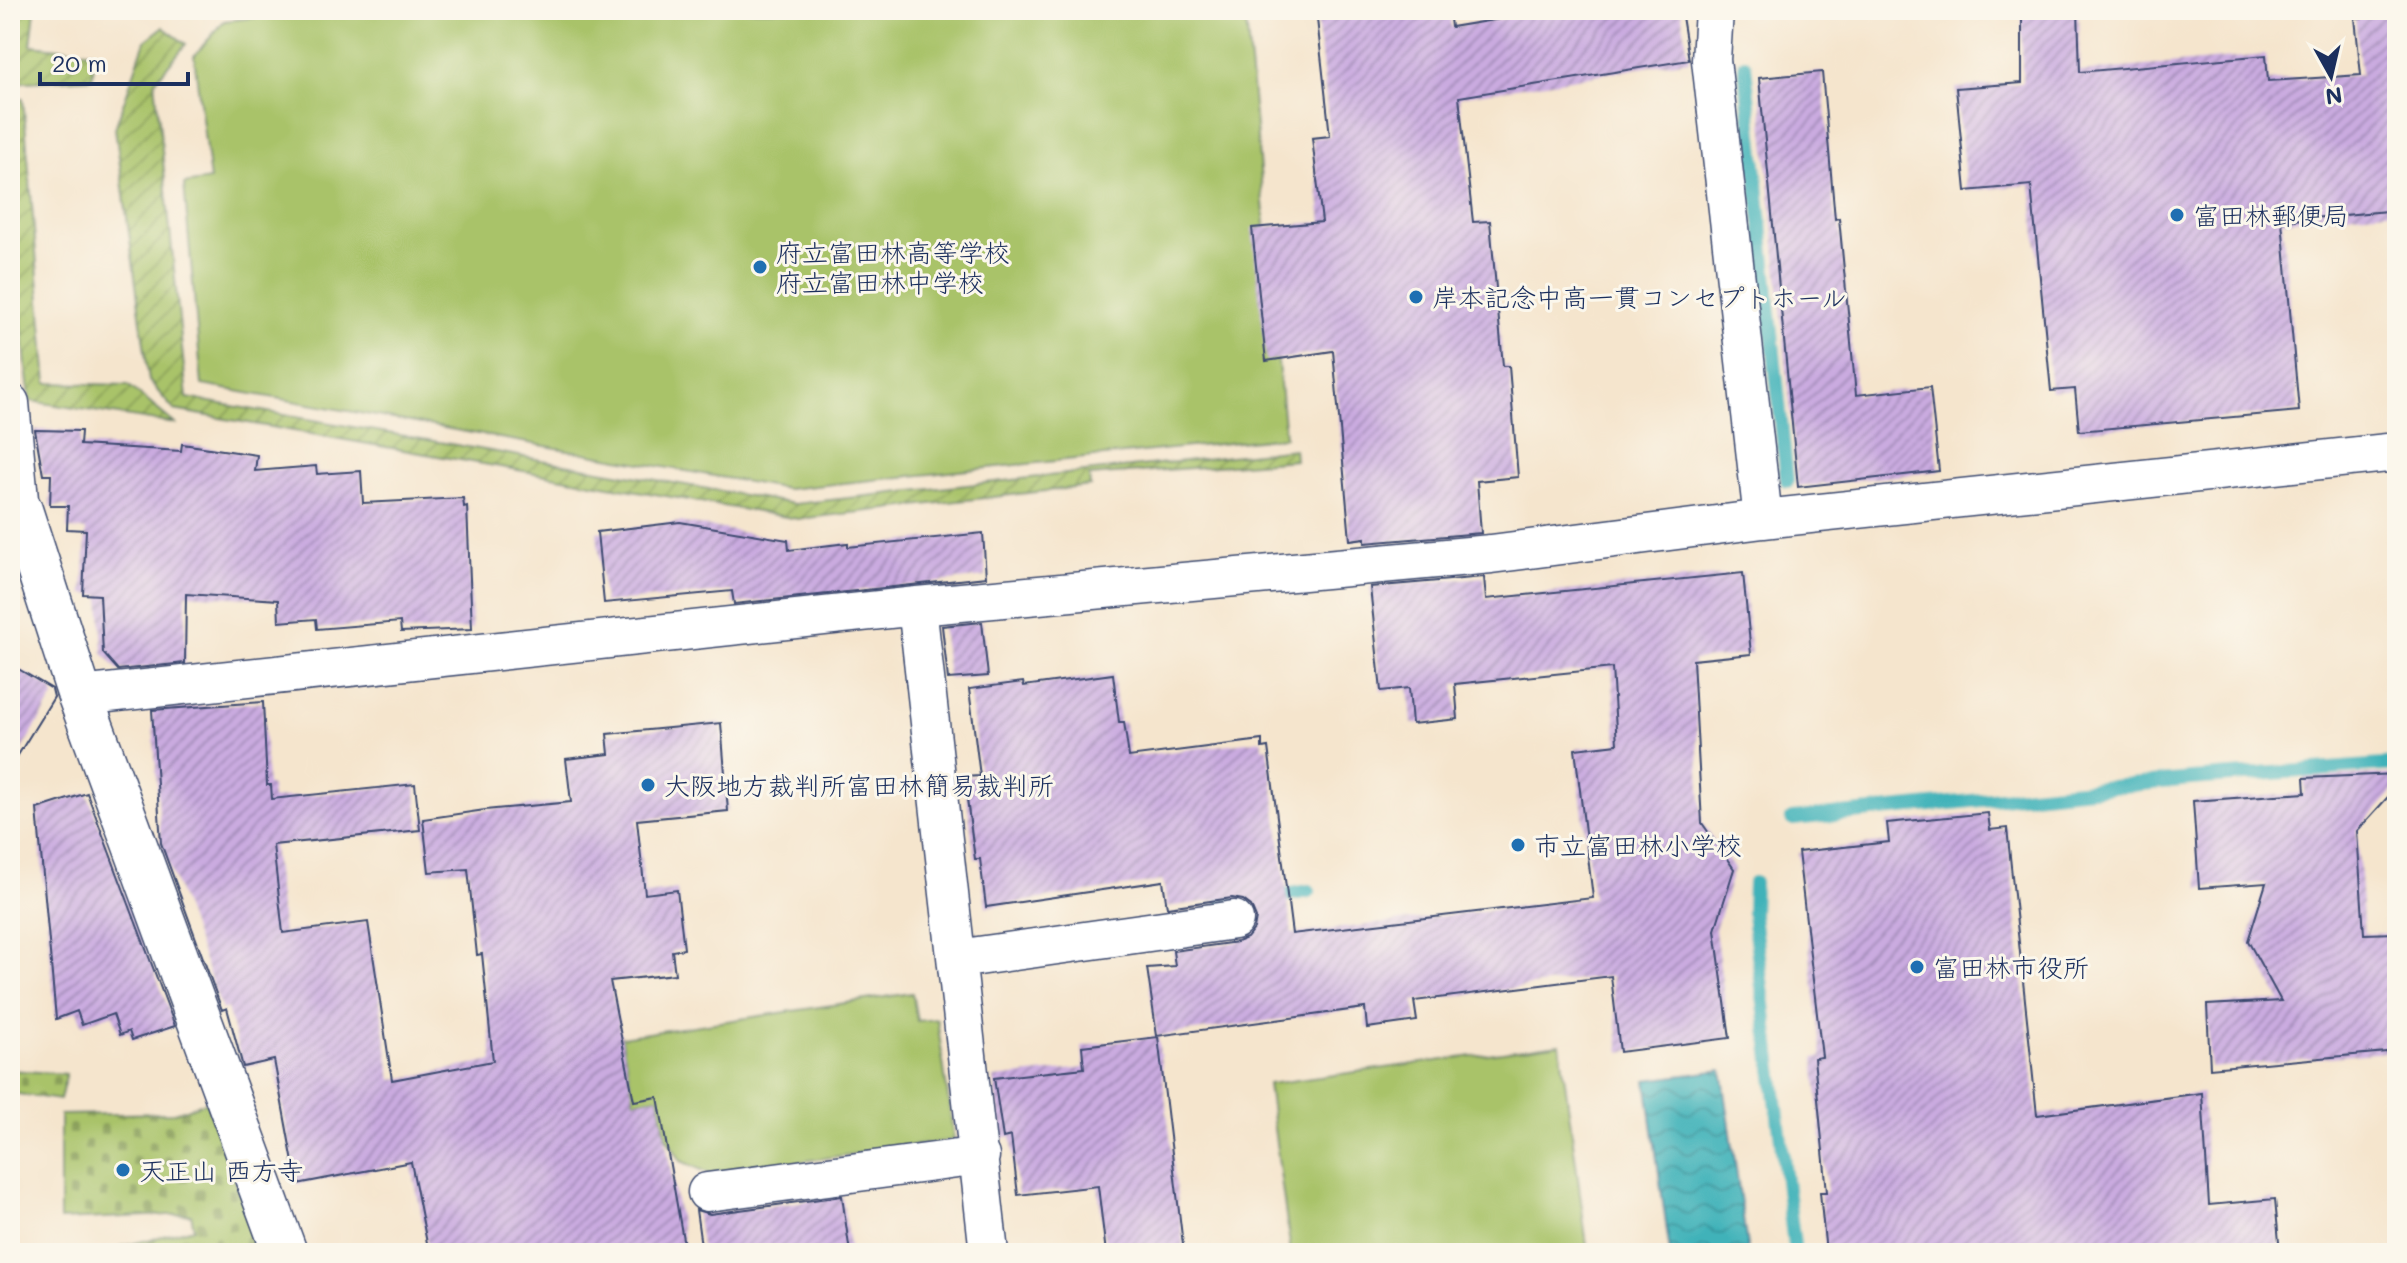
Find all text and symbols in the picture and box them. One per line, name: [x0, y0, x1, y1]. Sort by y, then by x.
scale bar: [40, 36, 188, 86]
north arrow: [2291, 36, 2371, 116]
text: 20 m: [52, 47, 107, 78]
text: N: [2324, 81, 2344, 112]
place label: 富田林郵便局: [2193, 198, 2349, 232]
marker: 富田林郵便局: [2168, 206, 2186, 224]
place label: 府立富田林高等学校 府立富田林中学校: [776, 235, 1010, 299]
marker: 府立富田林高等学校 府立富田林中学校: [751, 258, 769, 276]
place label: 岸本記念中高一貫コンセプトホール: [1432, 280, 1847, 314]
marker: 岸本記念中高一貫コンセプトホール: [1407, 288, 1425, 306]
place label: 大阪地方裁判所富田林簡易裁判所: [664, 768, 1054, 802]
marker: 大阪地方裁判所富田林簡易裁判所: [639, 776, 657, 794]
place label: 市立富田林小学校: [1534, 828, 1742, 862]
marker: 市立富田林小学校: [1509, 836, 1527, 854]
place label: 富田林市役所: [1933, 950, 2089, 984]
marker: 富田林市役所: [1908, 958, 1926, 976]
place label: 天正山 西方寺: [139, 1153, 303, 1187]
marker: 天正山 西方寺: [114, 1161, 132, 1179]

